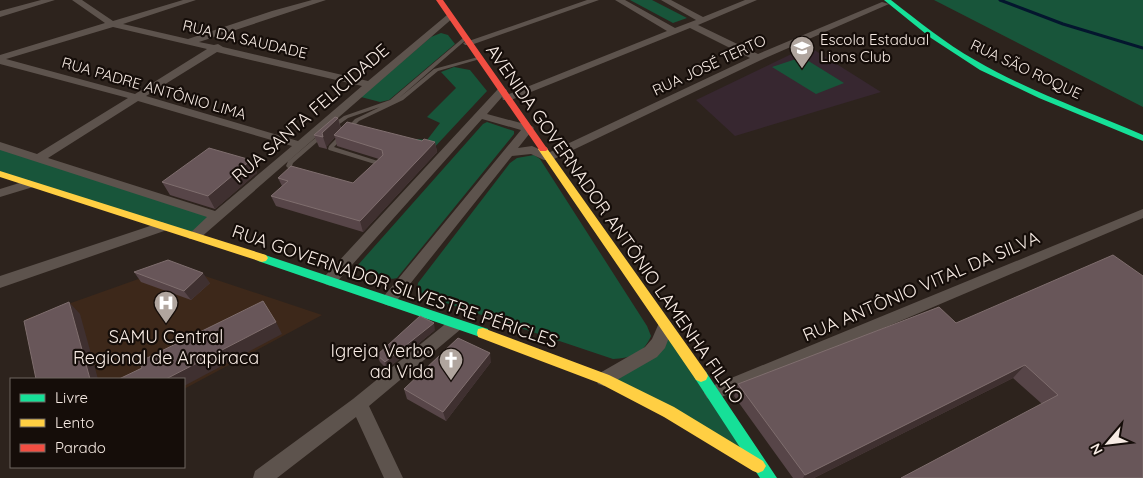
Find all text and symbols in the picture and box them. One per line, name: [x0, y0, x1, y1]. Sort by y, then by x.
street label: RUA DA SAUDADE: [181, 15, 309, 63]
street label: RUA JOSÉ TERTO: [649, 30, 769, 100]
place label: Escola Estadual Lions Club: [820, 30, 929, 66]
school or university icon: Escola Estadual Lions Club: [789, 35, 815, 69]
street label: RUA SÃO ROQUE: [967, 35, 1085, 103]
street label: RUA SANTA FELICIDADE: [227, 38, 393, 188]
street label: AVENIDA GOVERNADOR ANTÔNIO LAMENHA FILHO: [481, 40, 749, 408]
street label: RUA PADRE ANTÔNIO LIMA: [60, 53, 249, 124]
street label: RUA GOVERNADOR SILVESTRE PÉRICLES: [229, 219, 561, 353]
street label: RUA ANTÔNIO VITAL DA SILVA: [799, 225, 1043, 346]
hospital icon: SAMU Central Regional de Arapiraca: [153, 290, 179, 324]
place label: SAMU Central Regional de Arapiraca: [73, 325, 259, 369]
place label: Igreja Verbo ad Vida: [330, 339, 434, 383]
church icon: Igreja Verbo ad Vida: [438, 347, 464, 381]
legend: [10, 378, 185, 468]
text: Livre: [55, 388, 88, 407]
text: Lento: [55, 413, 94, 432]
north arrow: [1083, 418, 1133, 468]
text: Parado: [55, 438, 106, 457]
text: N: [1086, 440, 1107, 458]

